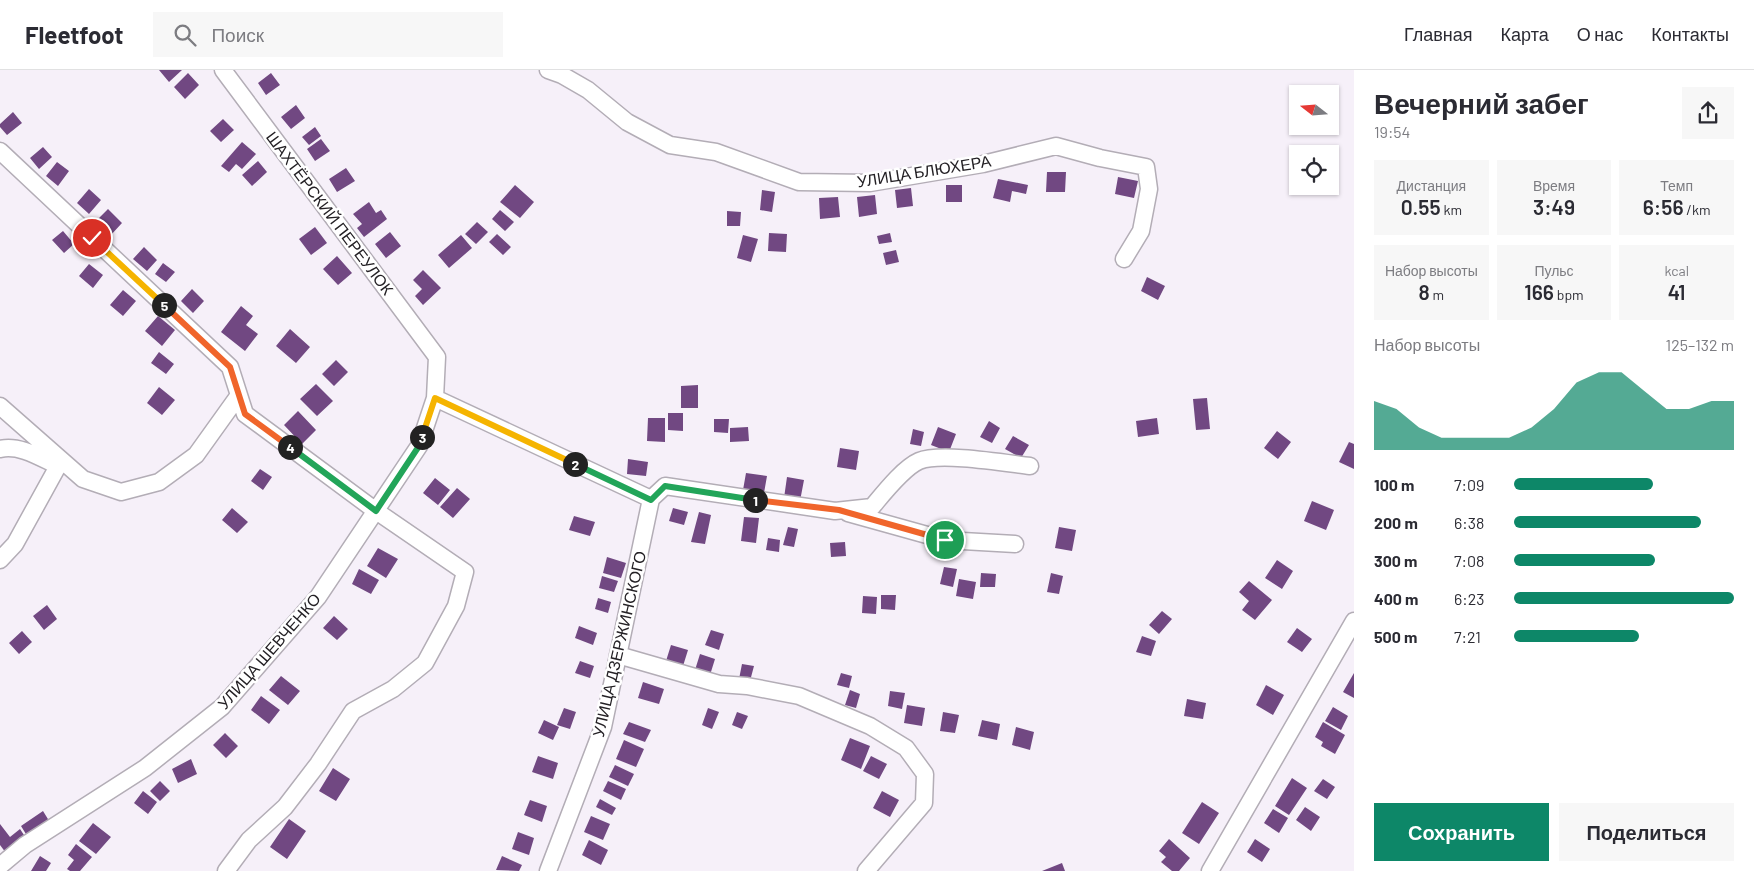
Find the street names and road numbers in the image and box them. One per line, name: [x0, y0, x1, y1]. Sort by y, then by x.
street label: ШАХТЁРСКИЙ ПЕРЕУЛОК: [263, 127, 398, 299]
street label: УЛИЦА БЛЮХЕРА: [856, 150, 993, 190]
street label: УЛИЦА ДЗЕРЖИНСКОГО: [588, 549, 649, 739]
street label: УЛИЦА ШЕВЧЕНКО: [213, 589, 324, 712]

